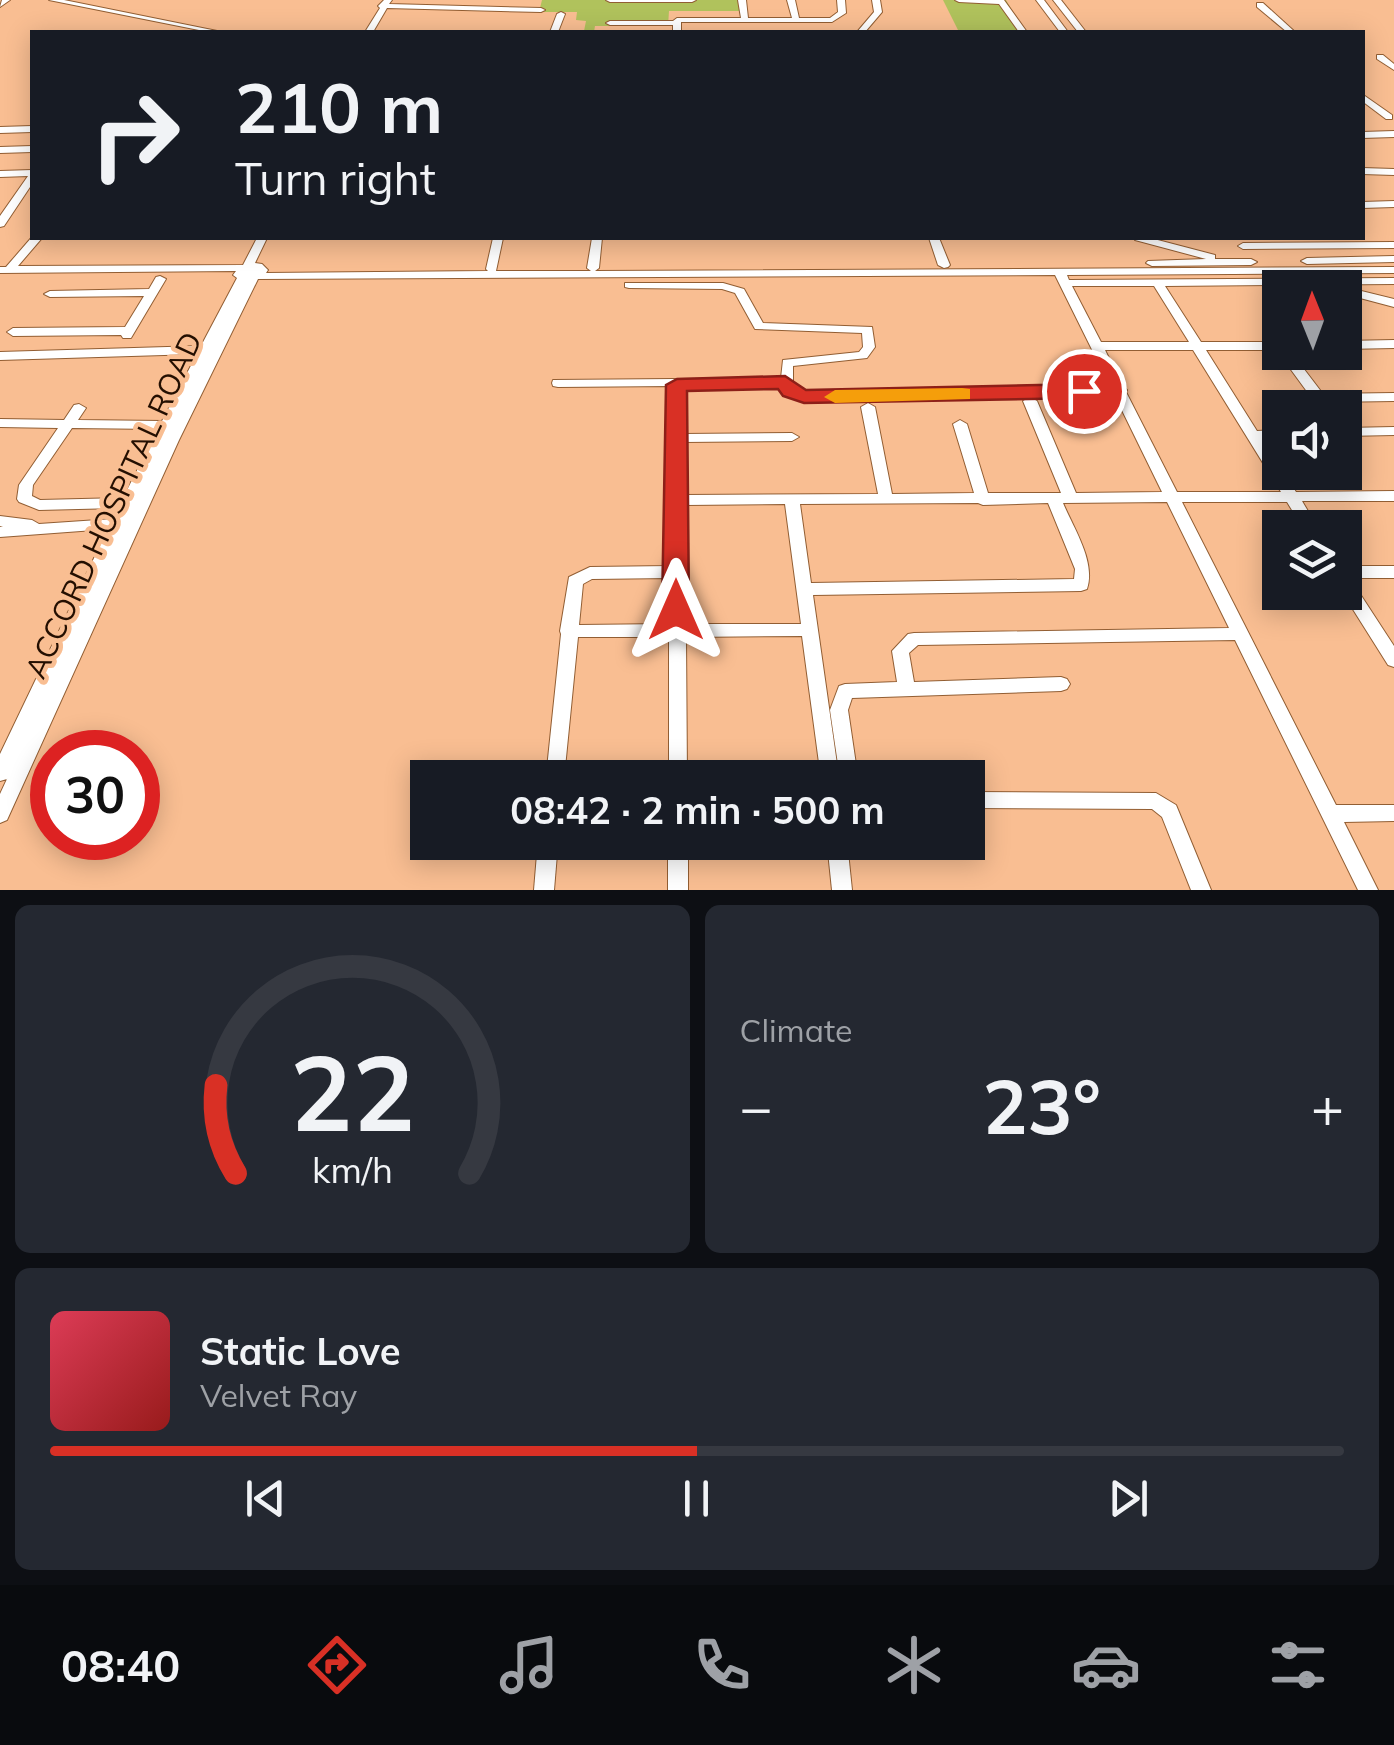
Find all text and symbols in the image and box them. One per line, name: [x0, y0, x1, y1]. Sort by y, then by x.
text: 210 m: [235, 63, 443, 151]
icon: right: [70, 70, 200, 200]
text: Turn right: [235, 150, 436, 206]
north arrow: [1262, 270, 1362, 370]
map controls: [1262, 270, 1362, 610]
street label: ACCORD HOSPITAL ROAD: [16, 326, 210, 684]
pin: [1042, 349, 1127, 434]
icon: arrive: [1057, 364, 1112, 419]
button: sound: [1262, 390, 1362, 490]
button: layers: [1262, 510, 1362, 610]
position arrow: [624, 558, 728, 662]
speed limit sign: 30: [30, 730, 160, 860]
text: 08:42 · 2 min · 500 m: [510, 786, 885, 834]
text: Climate: [740, 1010, 852, 1050]
text: 22: [290, 1026, 415, 1157]
text: 23°: [983, 1059, 1101, 1153]
text: −: [740, 1072, 773, 1141]
text: +: [1311, 1072, 1344, 1141]
text: km/h: [312, 1147, 393, 1192]
text: Static Love: [200, 1327, 401, 1375]
text: Velvet Ray: [200, 1375, 357, 1415]
icon: previous: [238, 1471, 293, 1526]
icon: pause: [669, 1471, 724, 1526]
icon: next: [1101, 1471, 1156, 1526]
icon: directions: [302, 1630, 372, 1700]
icon: music: [494, 1630, 564, 1700]
icon: phone: [687, 1630, 757, 1700]
icon: climate: [879, 1630, 949, 1700]
icon: car: [1071, 1630, 1141, 1700]
icon: filters: [1263, 1630, 1333, 1700]
text: 08:40: [61, 1637, 180, 1693]

